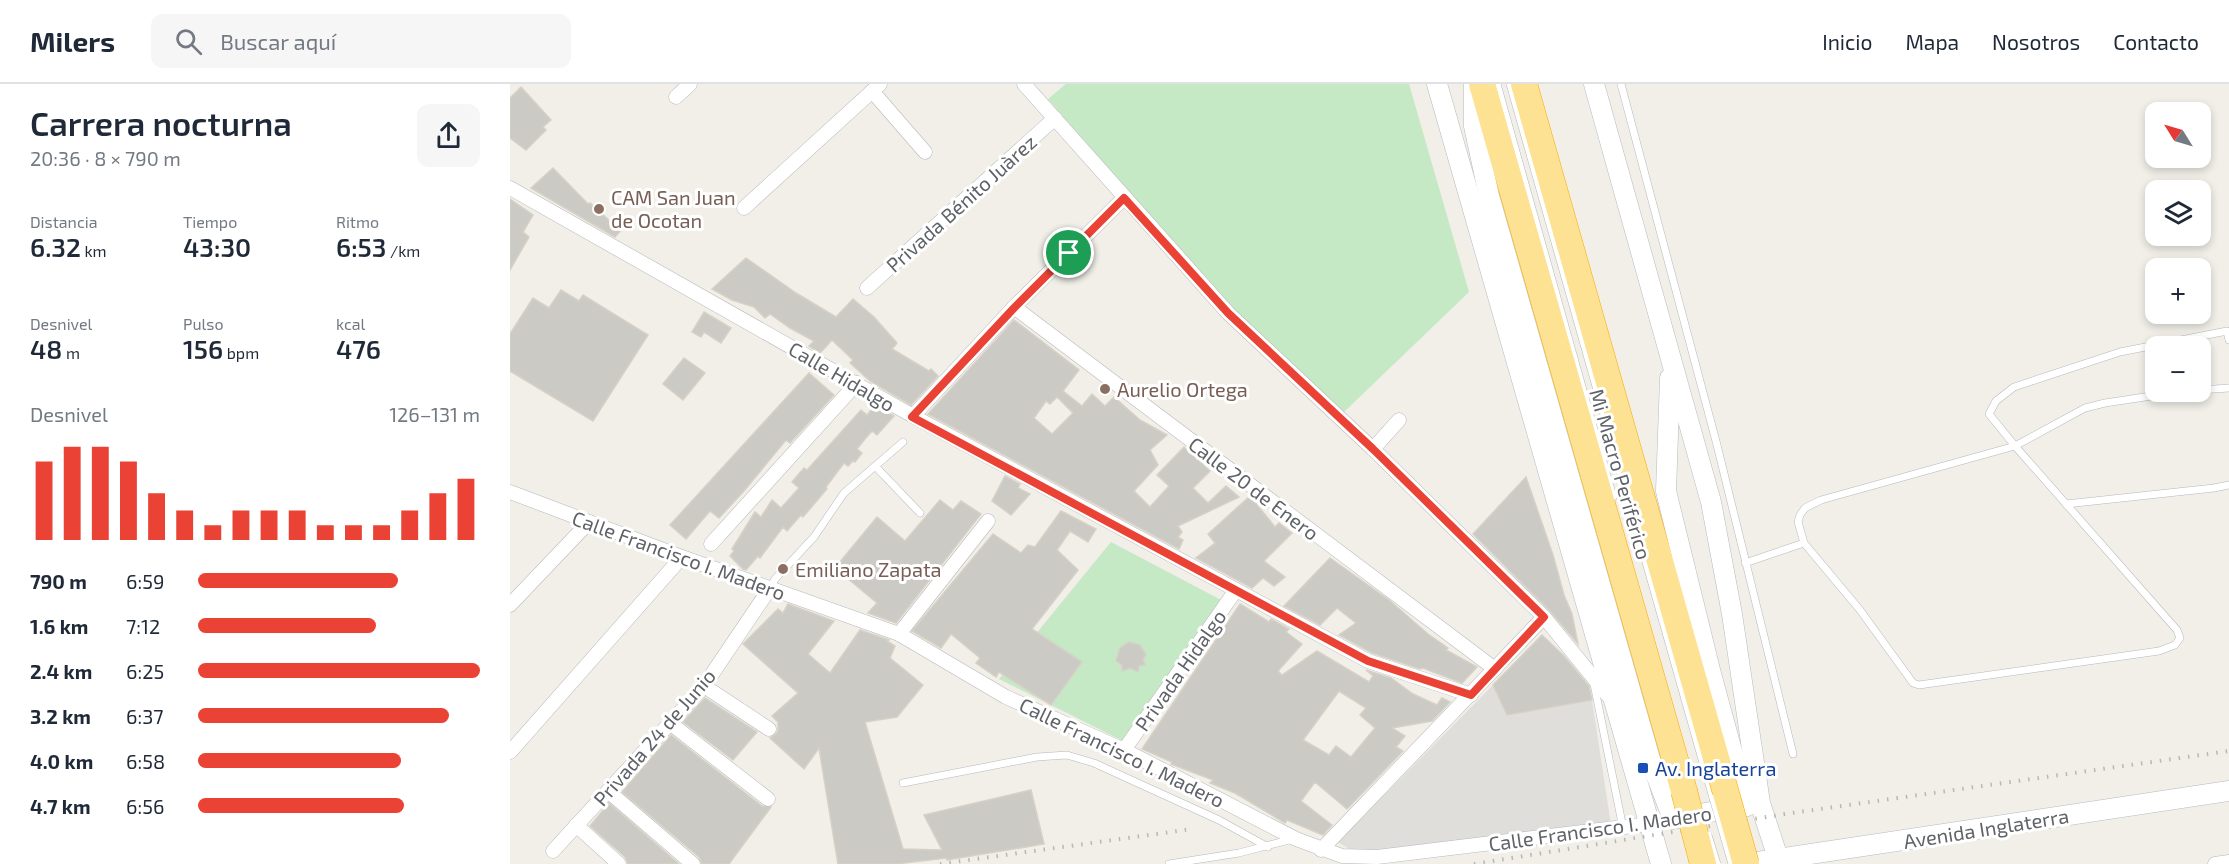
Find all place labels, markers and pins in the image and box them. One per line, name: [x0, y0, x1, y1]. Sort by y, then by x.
place label: CAM San Juan de Ocotan: [611, 185, 736, 232]
marker: CAM San Juan de Ocotan: [592, 202, 606, 216]
pin: [1043, 227, 1094, 278]
place label: Aurelio Ortega: [1117, 377, 1248, 401]
marker: Aurelio Ortega: [1098, 382, 1112, 396]
place label: Emiliano Zapata: [795, 557, 941, 581]
marker: Emiliano Zapata: [776, 562, 790, 576]
place label: Av. Inglaterra: [1655, 756, 1776, 780]
marker: Av. Inglaterra: [1636, 761, 1650, 775]

